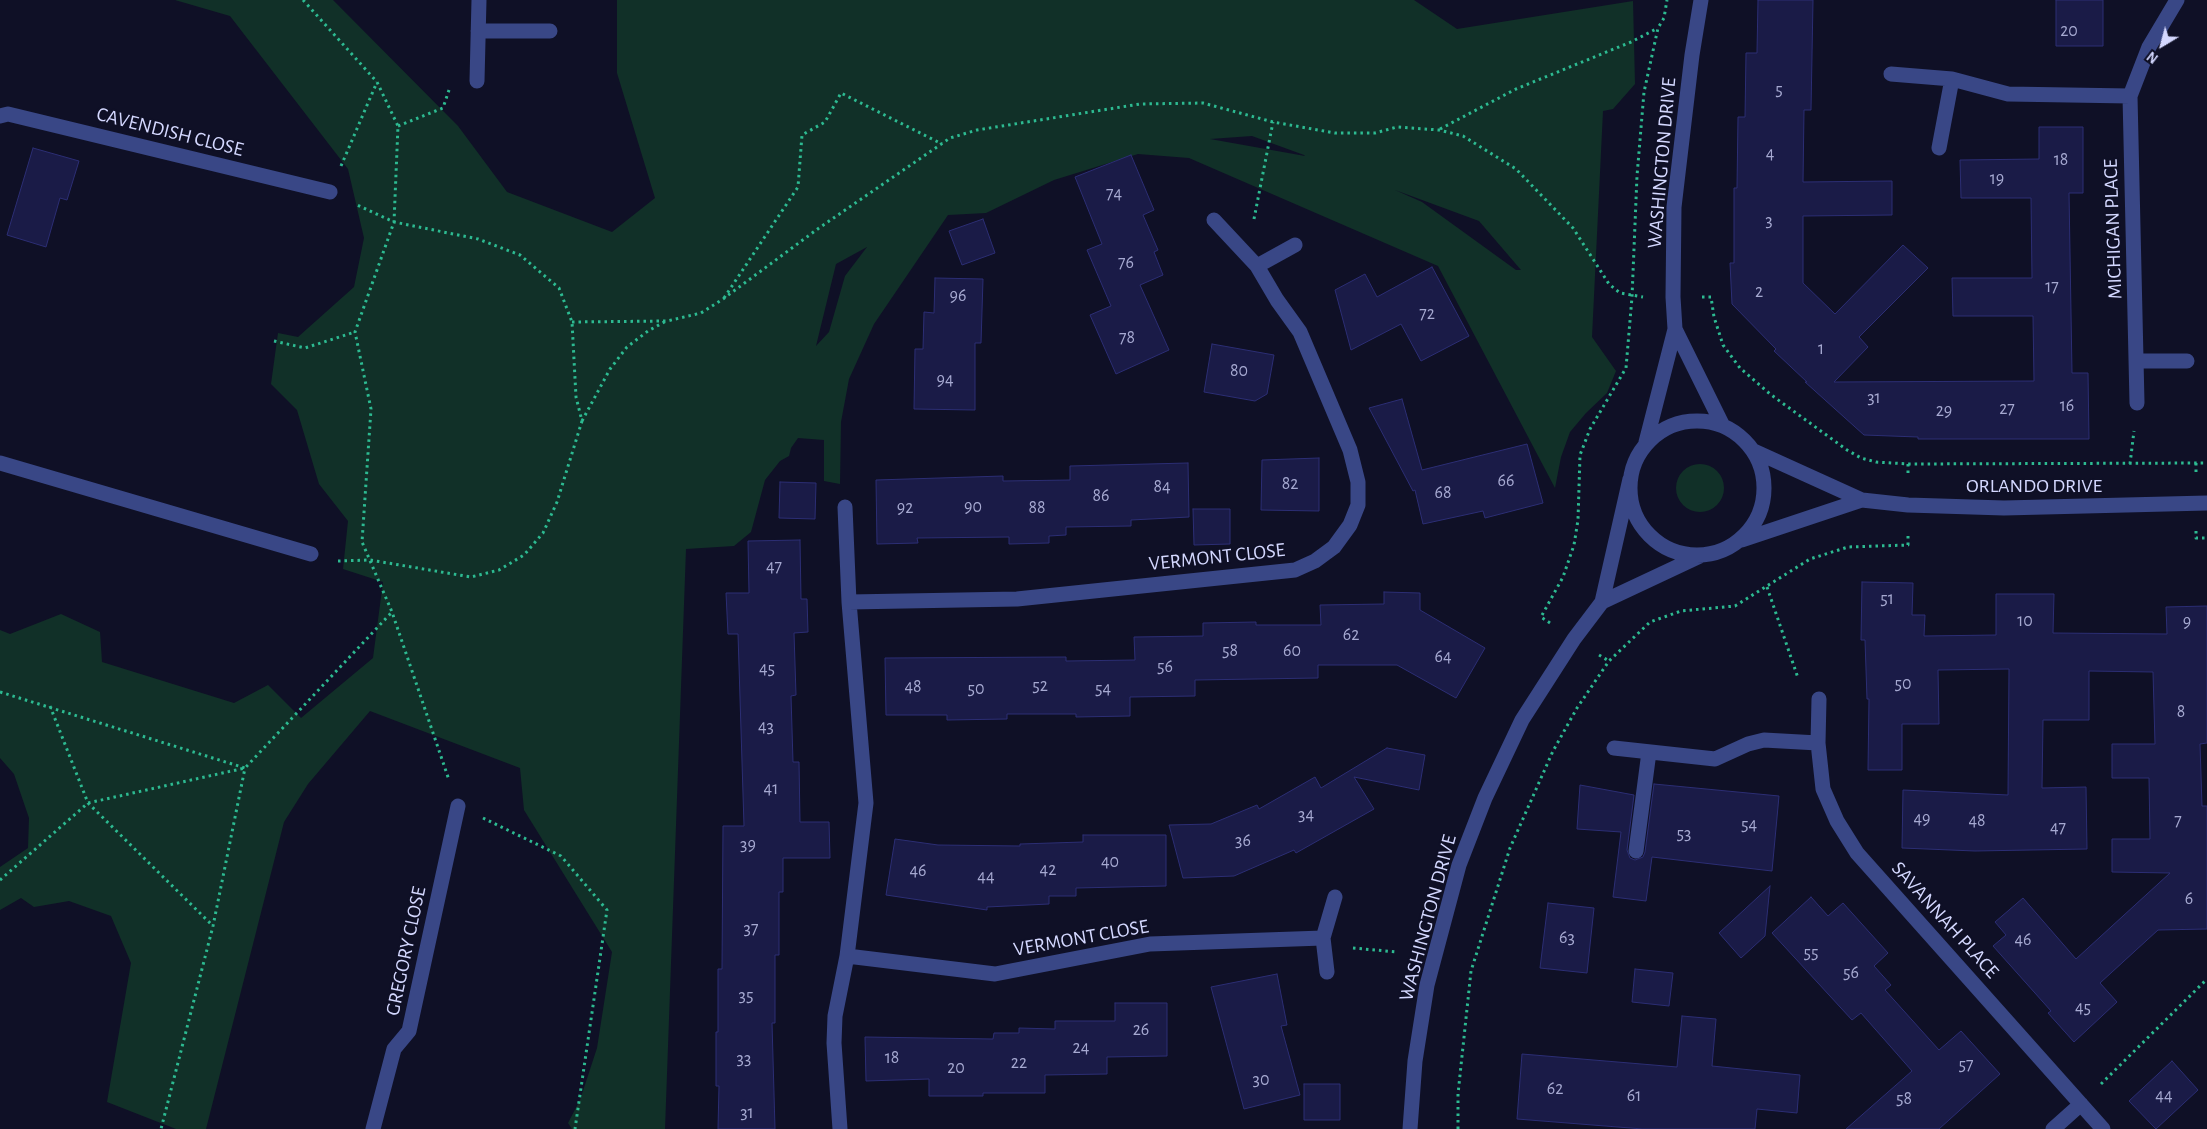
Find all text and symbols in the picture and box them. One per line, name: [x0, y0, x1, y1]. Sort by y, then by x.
house number: 20: [2060, 20, 2078, 42]
north arrow: [2137, 20, 2187, 70]
text: N: [2145, 48, 2161, 66]
street label: WASHINGTON DRIVE: [1643, 77, 1681, 249]
house number: 5: [1775, 79, 1783, 101]
street label: CAVENDISH CLOSE: [94, 102, 246, 162]
house number: 4: [1766, 143, 1774, 165]
house number: 18: [2054, 149, 2068, 171]
street label: MICHIGAN PLACE: [2099, 158, 2127, 300]
house number: 19: [1990, 168, 2004, 190]
house number: 74: [1106, 183, 1122, 205]
house number: 3: [1765, 210, 1773, 232]
house number: 76: [1118, 252, 1134, 274]
house number: 17: [2045, 276, 2059, 298]
house number: 2: [1755, 281, 1763, 303]
house number: 96: [950, 285, 966, 307]
house number: 72: [1419, 303, 1435, 325]
house number: 78: [1119, 327, 1135, 349]
house number: 1: [1818, 338, 1824, 360]
house number: 80: [1230, 360, 1248, 382]
house number: 94: [936, 369, 954, 391]
house number: 31: [1867, 387, 1881, 409]
house number: 16: [2060, 395, 2074, 417]
house number: 27: [1999, 398, 2015, 420]
house number: 29: [1936, 400, 1952, 422]
house number: 66: [1498, 470, 1514, 492]
house number: 82: [1282, 473, 1298, 495]
street label: ORLANDO DRIVE: [1966, 474, 2102, 498]
house number: 84: [1153, 476, 1171, 498]
house number: 68: [1435, 482, 1451, 504]
house number: 86: [1093, 485, 1109, 507]
house number: 90: [964, 496, 982, 518]
house number: 92: [897, 497, 913, 519]
house number: 88: [1028, 497, 1046, 519]
street label: VERMONT CLOSE: [1148, 538, 1286, 576]
house number: 47: [766, 556, 782, 578]
house number: 51: [1880, 588, 1894, 610]
house number: 10: [2017, 610, 2033, 632]
house number: 9: [2183, 611, 2191, 633]
house number: 62: [1343, 624, 1359, 646]
house number: 58: [1222, 640, 1238, 662]
house number: 60: [1283, 640, 1301, 662]
house number: 64: [1434, 646, 1452, 668]
house number: 56: [1157, 656, 1173, 678]
house number: 45: [759, 658, 775, 680]
house number: 50: [1894, 673, 1912, 695]
house number: 52: [1032, 675, 1048, 697]
house number: 48: [904, 676, 922, 698]
house number: 50: [967, 678, 985, 700]
house number: 54: [1095, 678, 1111, 700]
house number: 8: [2177, 701, 2185, 723]
house number: 43: [758, 716, 774, 738]
house number: 41: [764, 778, 778, 800]
house number: 34: [1298, 804, 1314, 826]
house number: 49: [1913, 808, 1931, 830]
house number: 48: [1968, 810, 1986, 832]
house number: 7: [2174, 810, 2182, 832]
house number: 54: [1741, 814, 1757, 836]
house number: 47: [2050, 817, 2066, 839]
house number: 53: [1677, 823, 1691, 845]
house number: 36: [1235, 830, 1251, 852]
street label: WASHINGTON DRIVE: [1394, 832, 1462, 1004]
house number: 39: [740, 834, 756, 856]
house number: 40: [1101, 851, 1119, 873]
street label: SAVANNAH PLACE: [1886, 857, 2004, 983]
house number: 42: [1040, 859, 1056, 881]
house number: 46: [909, 860, 927, 882]
house number: 44: [977, 866, 995, 888]
street label: GREGORY CLOSE: [381, 884, 431, 1018]
house number: 6: [2185, 888, 2193, 910]
street label: VERMONT CLOSE: [1012, 914, 1150, 962]
house number: 37: [744, 918, 758, 940]
house number: 63: [1559, 927, 1575, 949]
house number: 46: [2014, 929, 2032, 951]
house number: 55: [1803, 942, 1819, 964]
house number: 56: [1843, 962, 1859, 984]
house number: 35: [739, 985, 753, 1007]
house number: 45: [2075, 997, 2091, 1019]
house number: 26: [1133, 1019, 1149, 1041]
house number: 24: [1073, 1037, 1089, 1059]
house number: 18: [885, 1047, 899, 1069]
house number: 33: [737, 1048, 751, 1070]
house number: 22: [1011, 1052, 1027, 1074]
house number: 57: [1958, 1054, 1974, 1076]
house number: 20: [947, 1057, 965, 1079]
house number: 30: [1253, 1069, 1269, 1091]
house number: 62: [1547, 1078, 1563, 1100]
house number: 61: [1627, 1085, 1641, 1107]
house number: 44: [2155, 1085, 2173, 1107]
house number: 58: [1896, 1088, 1912, 1110]
house number: 31: [740, 1102, 754, 1124]

